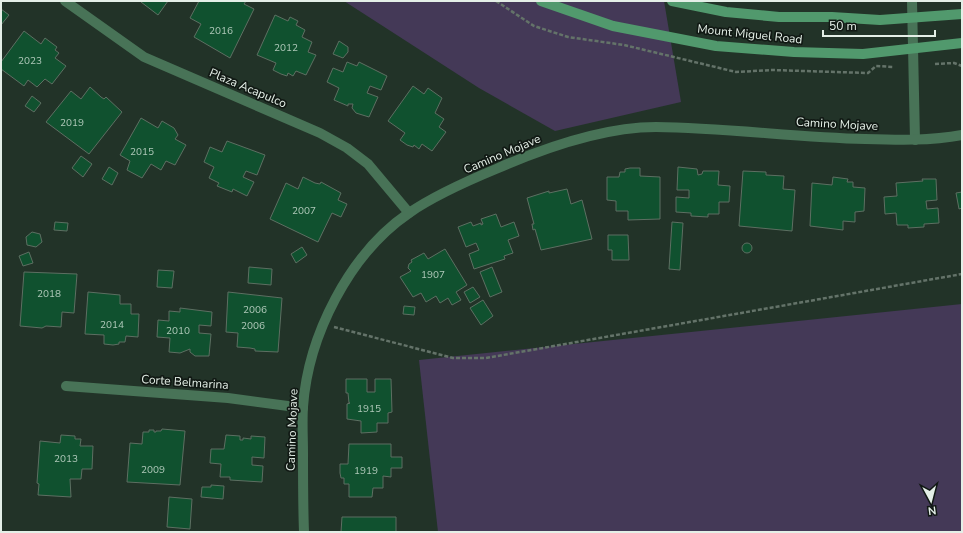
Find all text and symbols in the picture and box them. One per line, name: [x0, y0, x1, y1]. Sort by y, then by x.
scale bar: [823, 12, 935, 38]
text: 50 m: [829, 18, 857, 34]
street label: Mount Miguel Road: [697, 21, 803, 47]
house number: 2016: [209, 24, 233, 38]
house number: 2012: [274, 41, 298, 55]
house number: 2023: [18, 54, 42, 68]
street label: Plaza Acapulco: [207, 65, 289, 112]
street label: Camino Mojave: [795, 114, 879, 134]
house number: 2019: [60, 116, 84, 130]
street label: Camino Mojave: [461, 131, 543, 177]
house number: 2015: [130, 145, 154, 159]
house number: 2007: [292, 204, 316, 218]
house number: 1907: [421, 268, 445, 282]
house number: 2018: [37, 287, 61, 301]
house number: 2006: [243, 303, 267, 317]
house number: 2014: [100, 318, 124, 332]
house number: 2006: [241, 319, 265, 333]
house number: 2010: [166, 324, 190, 338]
street label: Corte Belmarina: [141, 371, 229, 393]
street label: Camino Mojave: [283, 389, 301, 471]
house number: 1915: [357, 402, 381, 416]
house number: 2013: [54, 452, 78, 466]
house number: 2009: [141, 463, 165, 477]
house number: 1919: [354, 464, 378, 478]
north arrow: [911, 481, 951, 521]
text: N: [927, 502, 937, 518]

